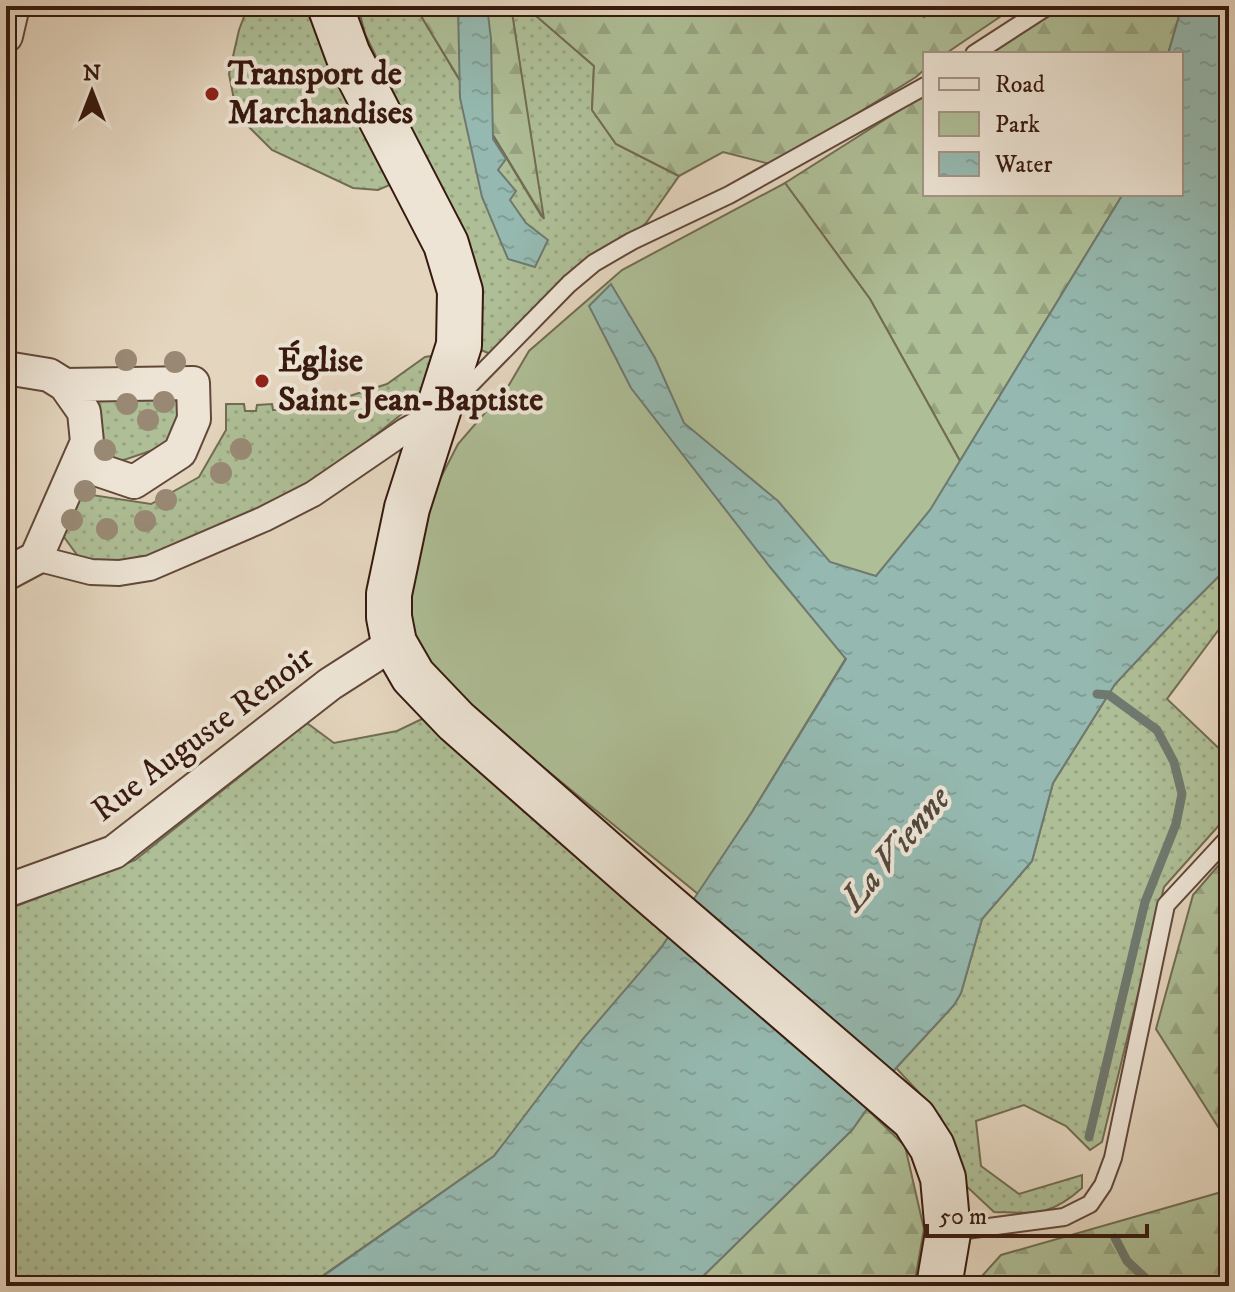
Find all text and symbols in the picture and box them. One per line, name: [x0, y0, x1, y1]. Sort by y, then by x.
north arrow: [52, 52, 132, 132]
legend: [923, 52, 1183, 196]
place label: Transport de Marchandises: [227, 53, 413, 134]
text: N: [83, 60, 101, 87]
text: Road: [995, 70, 1045, 100]
marker: Transport de Marchandises: [203, 85, 221, 103]
text: Park: [995, 110, 1040, 140]
text: Water: [994, 150, 1052, 180]
place label: Église Saint-Jean-Baptiste: [278, 339, 543, 421]
marker: Église Saint-Jean-Baptiste: [253, 372, 271, 390]
street label: Rue Auguste Renoir: [84, 637, 323, 831]
water label: La Vienne: [830, 777, 961, 922]
scale bar: [927, 1188, 1147, 1238]
text: 50 m: [939, 1202, 987, 1232]

